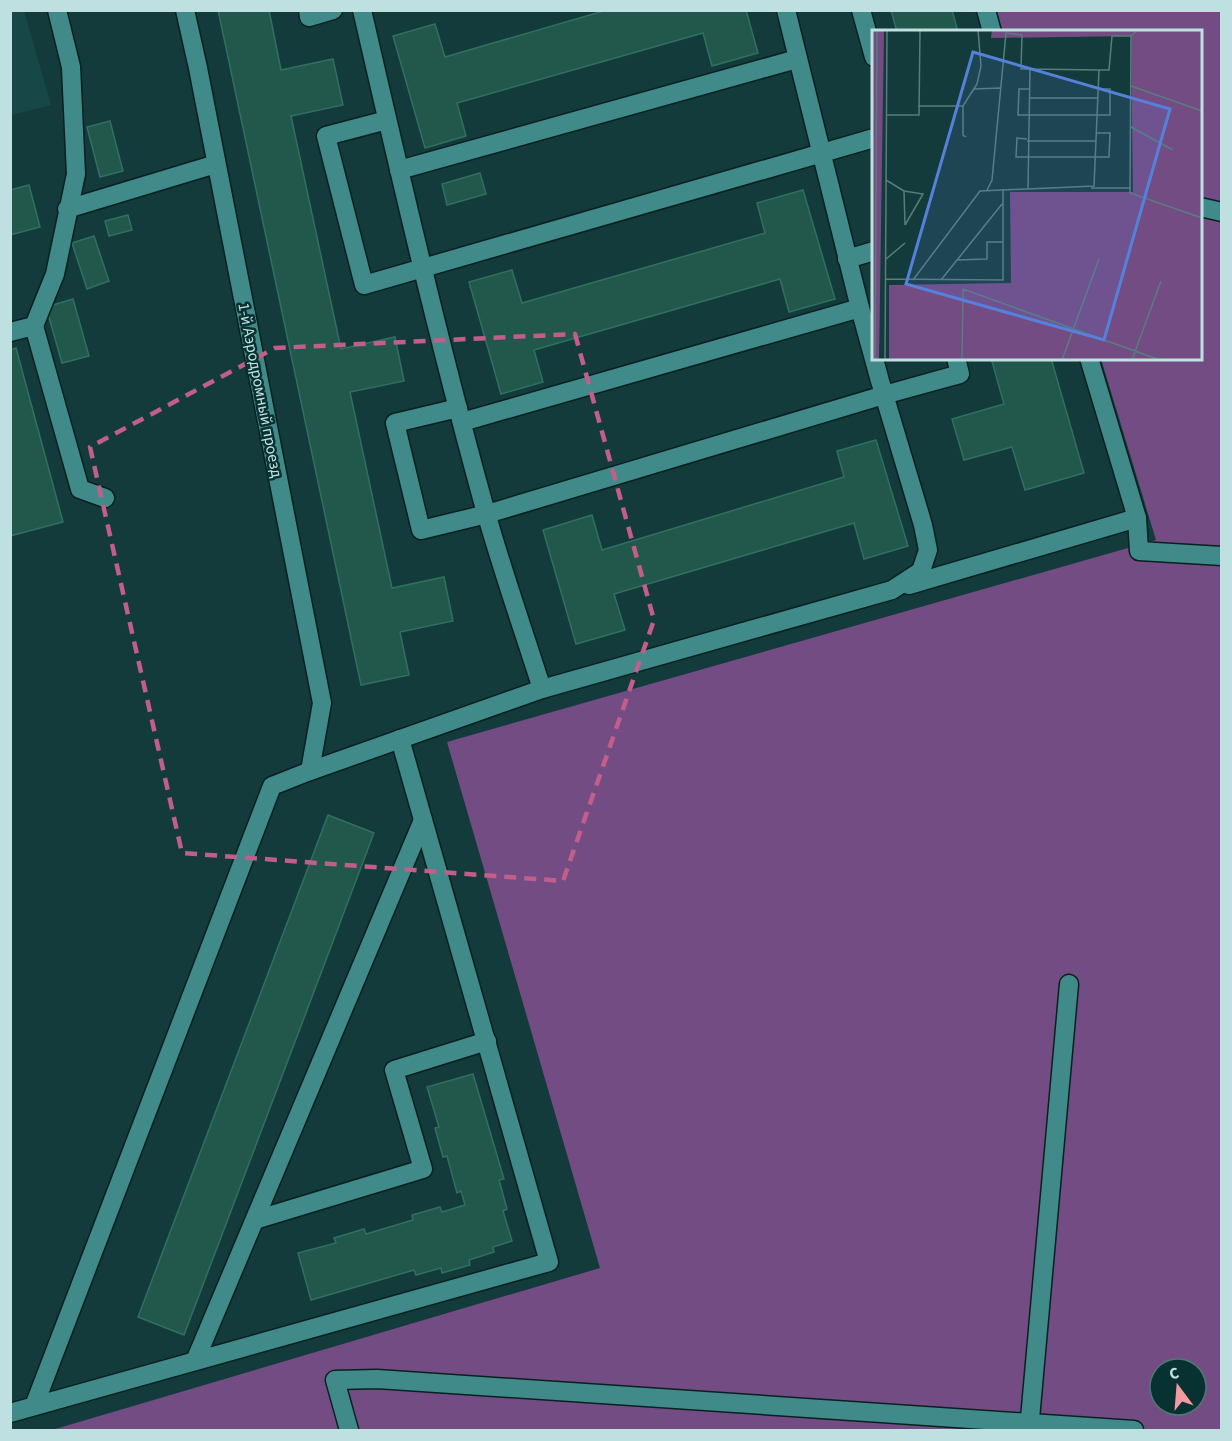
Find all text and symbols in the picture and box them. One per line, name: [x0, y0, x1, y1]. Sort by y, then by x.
inset map: [872, 30, 1202, 360]
street label: 1-й Аэродромный проезд: [232, 301, 288, 480]
north arrow: [1148, 1357, 1208, 1417]
text: С: [1167, 1362, 1182, 1385]

